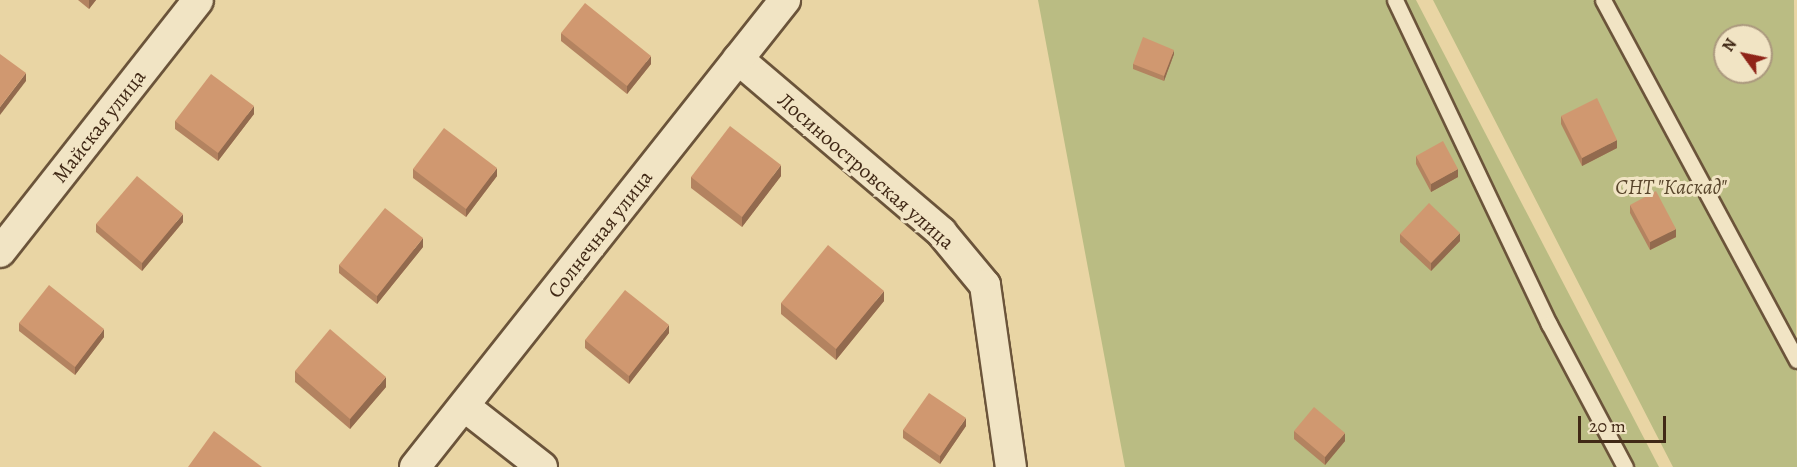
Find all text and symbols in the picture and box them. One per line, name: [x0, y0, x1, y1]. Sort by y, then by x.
north arrow: [1713, 24, 1773, 84]
text: N: [1717, 34, 1742, 56]
street label: Майская улица: [47, 64, 151, 188]
street label: Лосиноостровская улица: [772, 87, 960, 255]
street label: Солнечная улица: [542, 165, 658, 303]
park label: СНТ "Каскад": [1615, 174, 1727, 200]
scale bar: [1581, 404, 1670, 442]
text: 20 m: [1589, 414, 1626, 438]

